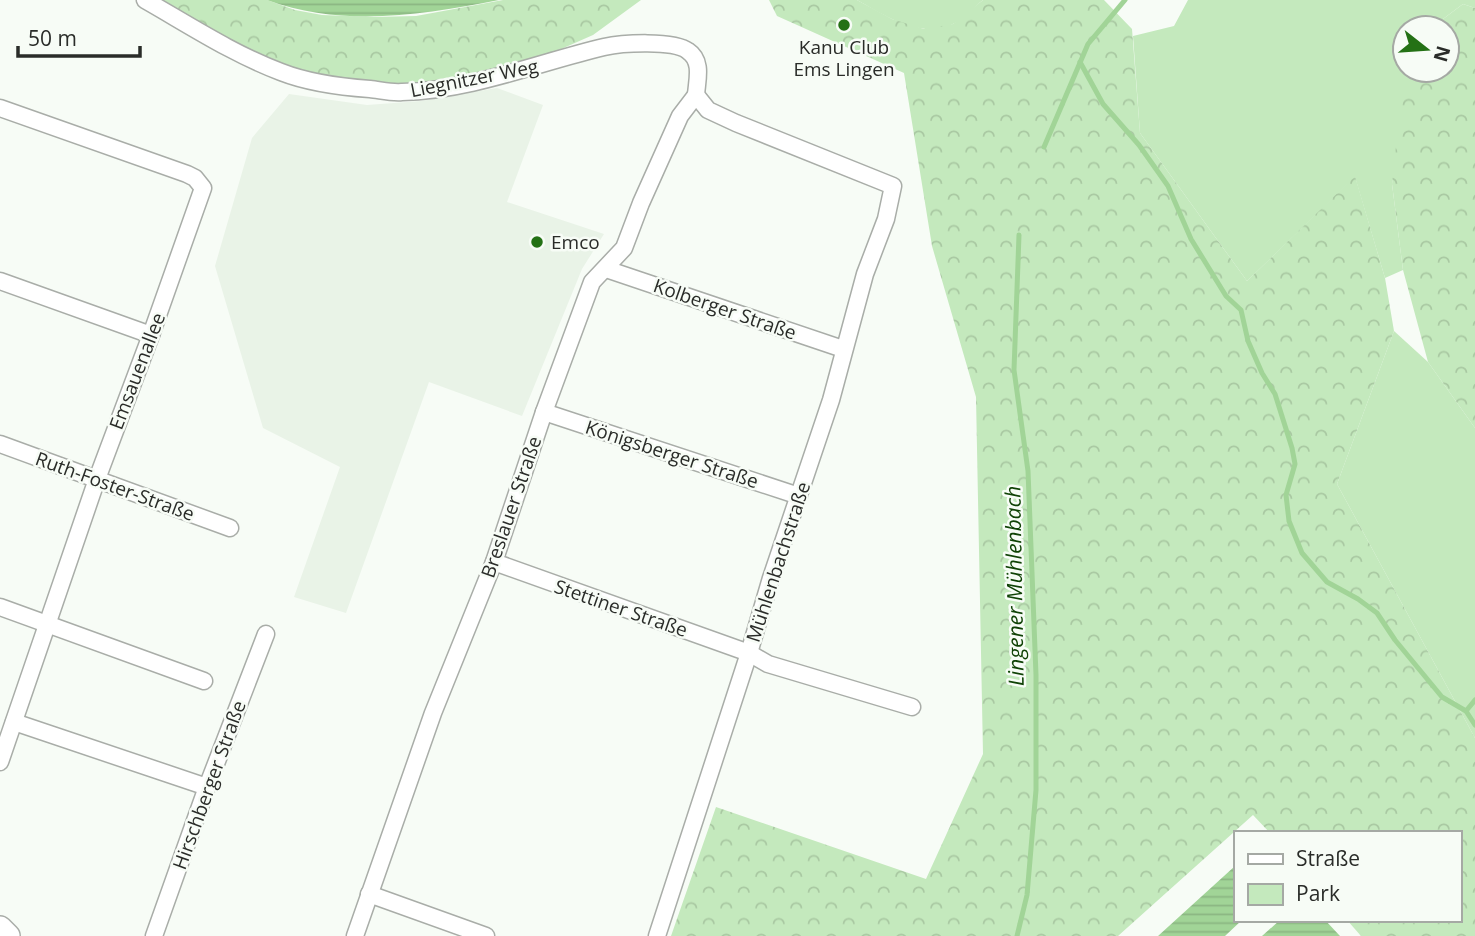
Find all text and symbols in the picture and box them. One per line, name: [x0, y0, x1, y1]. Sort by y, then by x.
scale bar: [18, 14, 140, 58]
north arrow: [1391, 14, 1461, 84]
marker: Kanu Club Ems Lingen: [836, 17, 852, 33]
text: 50 m: [28, 24, 77, 52]
place label: Kanu Club Ems Lingen: [793, 34, 895, 82]
text: N: [1428, 43, 1457, 65]
street label: Liegnitzer Weg: [408, 53, 540, 103]
place label: Emco: [551, 229, 600, 255]
marker: Emco: [529, 234, 545, 250]
street label: Kolberger Straße: [650, 272, 800, 346]
street label: Emsauenallee: [103, 309, 171, 433]
street label: Königsberger Straße: [582, 414, 762, 494]
street label: Breslauer Straße: [475, 433, 547, 581]
street label: Ruth-Foster-Straße: [32, 445, 198, 527]
street label: Mühlenbachstraße: [740, 479, 816, 645]
water label: Lingener Mühlenbach: [998, 486, 1030, 686]
street label: Stettiner Straße: [551, 573, 691, 643]
street label: Hirschberger Straße: [166, 697, 252, 873]
legend: [1234, 831, 1461, 922]
text: Straße: [1296, 844, 1360, 872]
text: Park: [1296, 879, 1340, 907]

